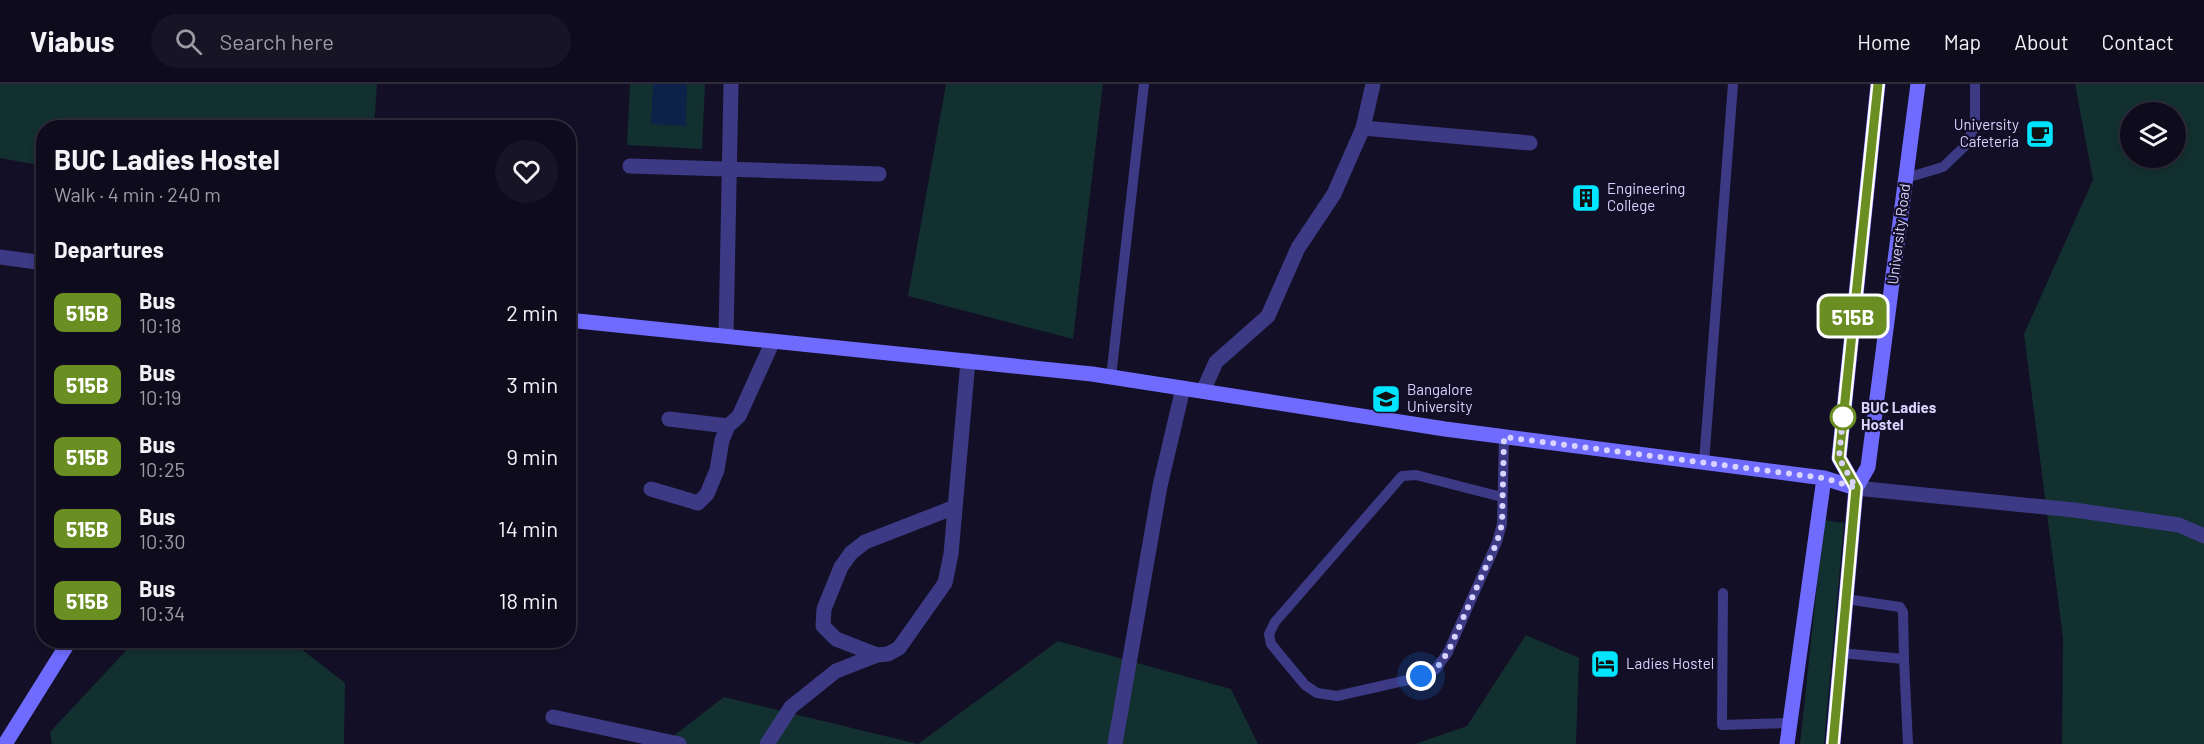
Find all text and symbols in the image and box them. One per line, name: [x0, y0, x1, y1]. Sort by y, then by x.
search box: [151, 14, 571, 68]
text: Viabus: [30, 24, 115, 58]
icon: search: [172, 25, 205, 58]
text: Search here: [220, 28, 334, 54]
text: Home: [1857, 29, 1911, 54]
text: Map: [1944, 29, 1981, 54]
text: About: [2014, 29, 2069, 54]
text: Contact: [2102, 29, 2174, 54]
map controls: [2120, 102, 2186, 168]
button: layers: [2120, 102, 2186, 168]
place label: University Cafeteria: [1954, 115, 2019, 150]
cafe icon: University Cafeteria: [2024, 118, 2056, 150]
button: heart: [495, 140, 558, 203]
text: BUC Ladies Hostel: [54, 142, 280, 176]
place label: Engineering College: [1607, 179, 1685, 214]
text: Walk · 4 min · 240 m: [54, 182, 221, 206]
building icon: Engineering College: [1570, 182, 1602, 214]
street label: University Road: [1883, 182, 1913, 285]
text: Departures: [54, 236, 164, 262]
text: Bus: [139, 287, 175, 313]
line badge: 515B: [1811, 296, 1895, 336]
text: 2 min: [506, 299, 558, 325]
text: 515B: [66, 300, 109, 325]
text: 515B: [1832, 304, 1874, 329]
text: 10:18: [139, 313, 181, 337]
text: Bus: [139, 359, 175, 385]
text: 3 min: [507, 371, 558, 397]
text: 515B: [66, 372, 109, 397]
place label: Bangalore University: [1407, 380, 1473, 415]
school or university icon: Bangalore University: [1370, 383, 1402, 415]
text: 10:19: [139, 385, 181, 409]
place label: BUC Ladies Hostel: [1861, 398, 1937, 433]
marker: BUC Ladies Hostel: [1830, 404, 1856, 430]
text: Bus: [139, 431, 175, 457]
text: 9 min: [506, 443, 558, 469]
text: 515B: [66, 444, 109, 469]
text: 10:25: [139, 457, 185, 481]
text: Bus: [139, 503, 175, 529]
text: 14 min: [498, 515, 558, 541]
text: 515B: [66, 516, 109, 541]
text: 10:30: [139, 529, 186, 553]
text: Bus: [139, 575, 175, 601]
text: 18 min: [499, 587, 558, 613]
text: 515B: [66, 588, 109, 613]
text: 10:34: [139, 601, 185, 625]
hotel icon: Ladies Hostel: [1589, 648, 1621, 680]
place label: Ladies Hostel: [1626, 654, 1714, 672]
your location: [1406, 661, 1436, 691]

